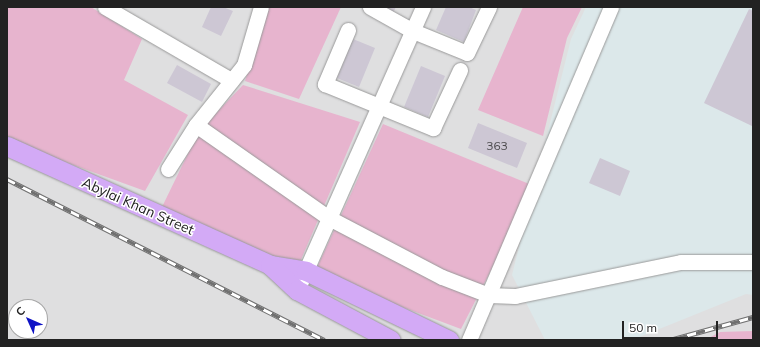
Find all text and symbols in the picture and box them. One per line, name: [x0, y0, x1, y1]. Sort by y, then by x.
house number: 363: [486, 139, 508, 153]
street label: Abylai Khan Street: [79, 174, 197, 238]
north arrow: [8, 299, 48, 339]
text: С: [13, 304, 28, 319]
scale bar: [624, 313, 720, 339]
text: 50 m: [629, 320, 657, 335]

